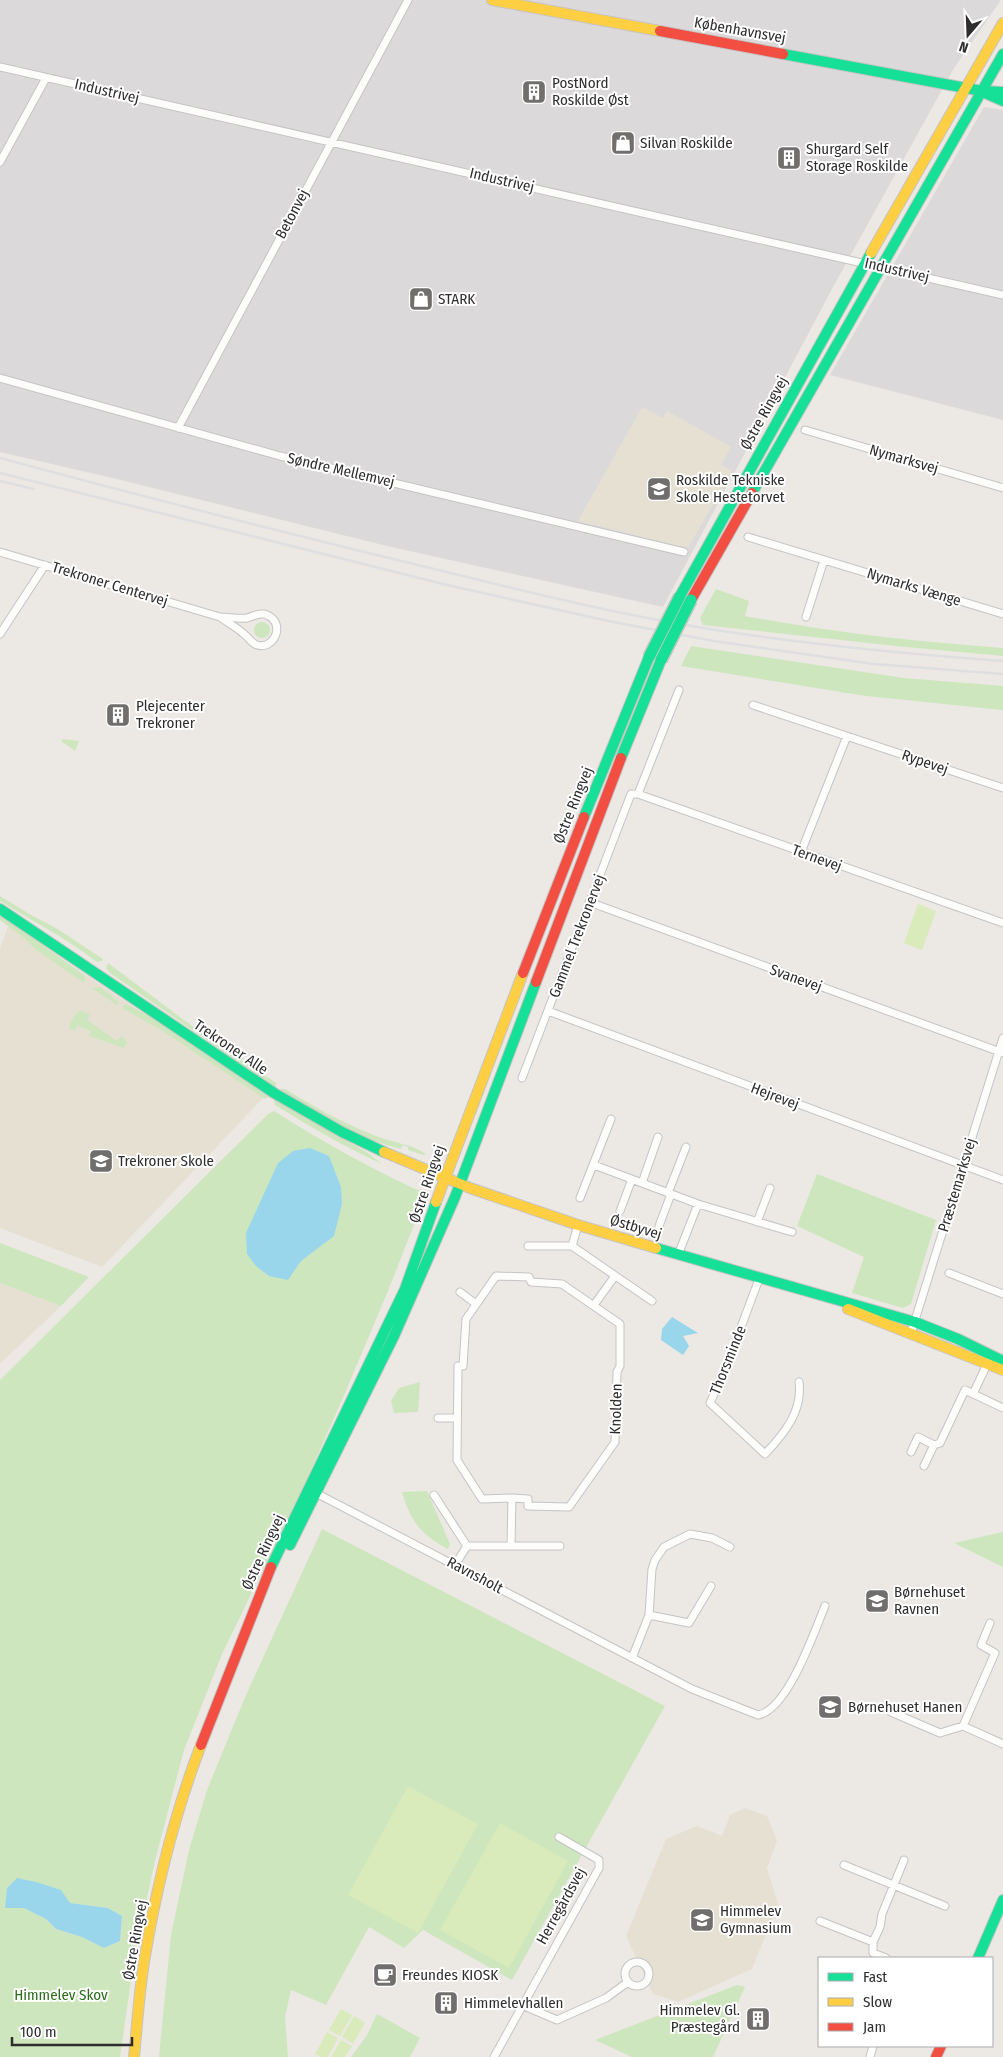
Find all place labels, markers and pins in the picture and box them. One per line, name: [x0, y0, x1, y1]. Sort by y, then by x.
place label: PostNord Roskilde Øst: [552, 74, 629, 109]
building icon: PostNord Roskilde Øst: [521, 79, 547, 105]
shop icon: Silvan Roskilde: [610, 130, 636, 156]
place label: Silvan Roskilde: [640, 134, 733, 152]
place label: Shurgard Self Storage Roskilde: [806, 140, 908, 175]
building icon: Shurgard Self Storage Roskilde: [776, 145, 802, 171]
shop icon: STARK: [408, 286, 434, 312]
place label: STARK: [438, 290, 475, 308]
place label: Roskilde Tekniske Skole Hestetorvet: [676, 471, 785, 506]
school or university icon: Roskilde Tekniske Skole Hestetorvet: [646, 476, 672, 502]
place label: Plejecenter Trekroner: [136, 697, 206, 732]
building icon: Plejecenter Trekroner: [105, 702, 131, 728]
school or university icon: Trekroner Skole: [88, 1148, 114, 1174]
place label: Trekroner Skole: [118, 1152, 214, 1170]
place label: Børnehuset Ravnen: [894, 1583, 965, 1618]
school or university icon: Børnehuset Ravnen: [864, 1588, 890, 1614]
school or university icon: Børnehuset Hanen: [817, 1694, 843, 1720]
place label: Børnehuset Hanen: [848, 1698, 962, 1716]
place label: Himmelev Gymnasium: [720, 1902, 792, 1937]
school or university icon: Himmelev Gymnasium: [689, 1907, 715, 1933]
cafe icon: Freundes KIOSK: [372, 1962, 398, 1988]
place label: Freundes KIOSK: [402, 1966, 498, 1984]
building icon: Himmelevhallen: [433, 1990, 459, 2016]
place label: Himmelevhallen: [464, 1994, 564, 2012]
place label: Himmelev Gl. Præstegård: [659, 2001, 740, 2036]
building icon: Himmelev Gl. Præstegård: [745, 2006, 771, 2032]

